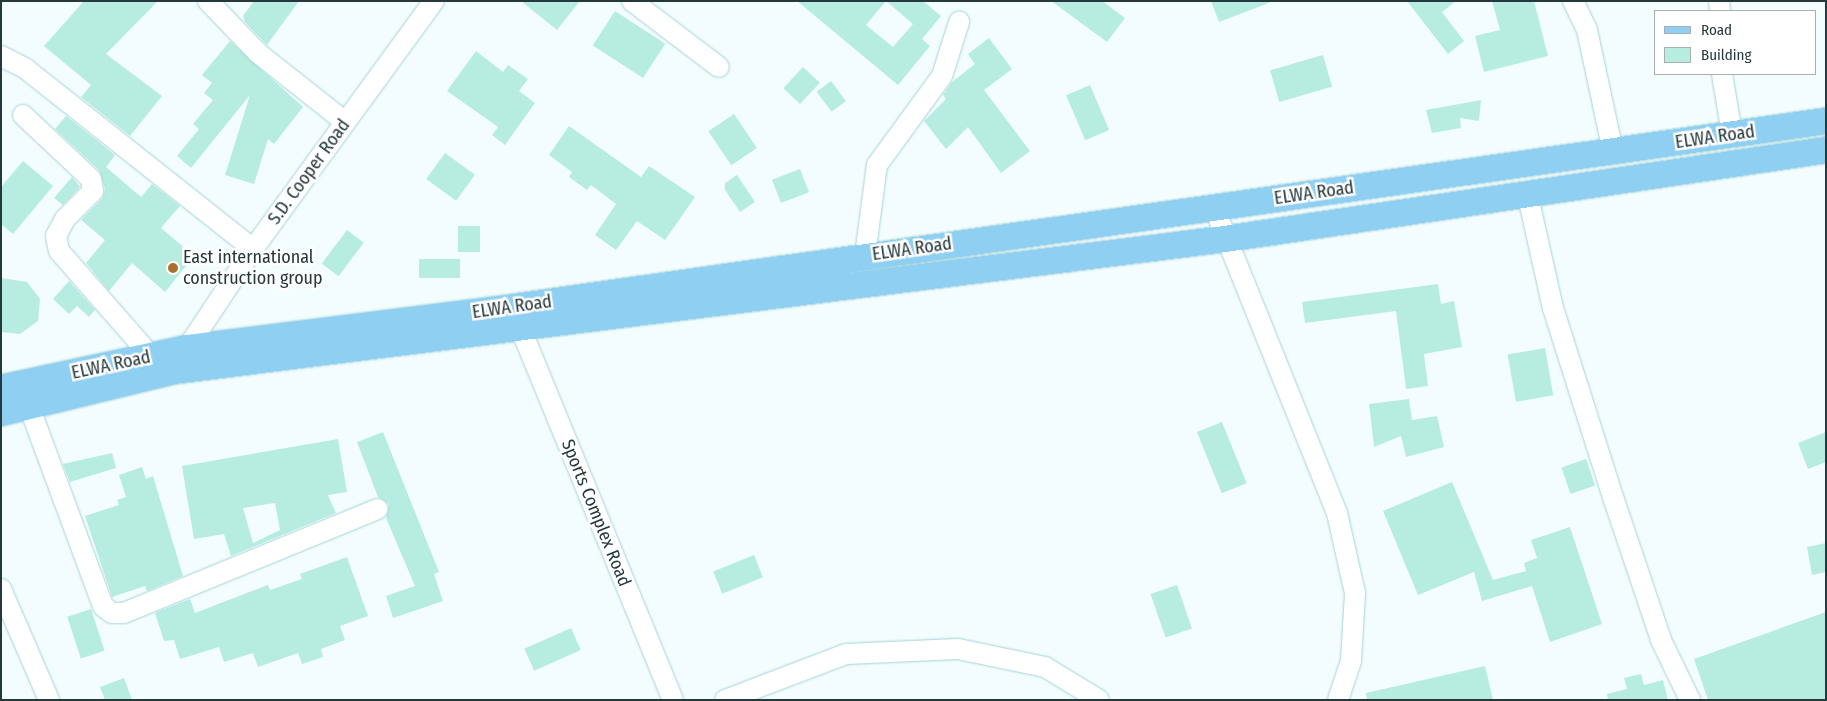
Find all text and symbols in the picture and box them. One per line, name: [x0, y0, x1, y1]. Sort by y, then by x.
legend: [1654, 10, 1817, 75]
text: Road: [1701, 21, 1732, 39]
text: Building: [1701, 46, 1752, 64]
street label: S.D. Cooper Road: [264, 115, 354, 229]
street label: ELWA Road: [1674, 121, 1756, 153]
street label: ELWA Road: [1273, 177, 1355, 209]
street label: ELWA Road: [871, 233, 953, 265]
place label: East international construction group: [183, 247, 323, 290]
marker: East international construction group: [167, 262, 179, 274]
street label: ELWA Road: [471, 291, 553, 323]
street label: ELWA Road: [70, 346, 152, 384]
street label: Sports Complex Road: [557, 436, 635, 590]

